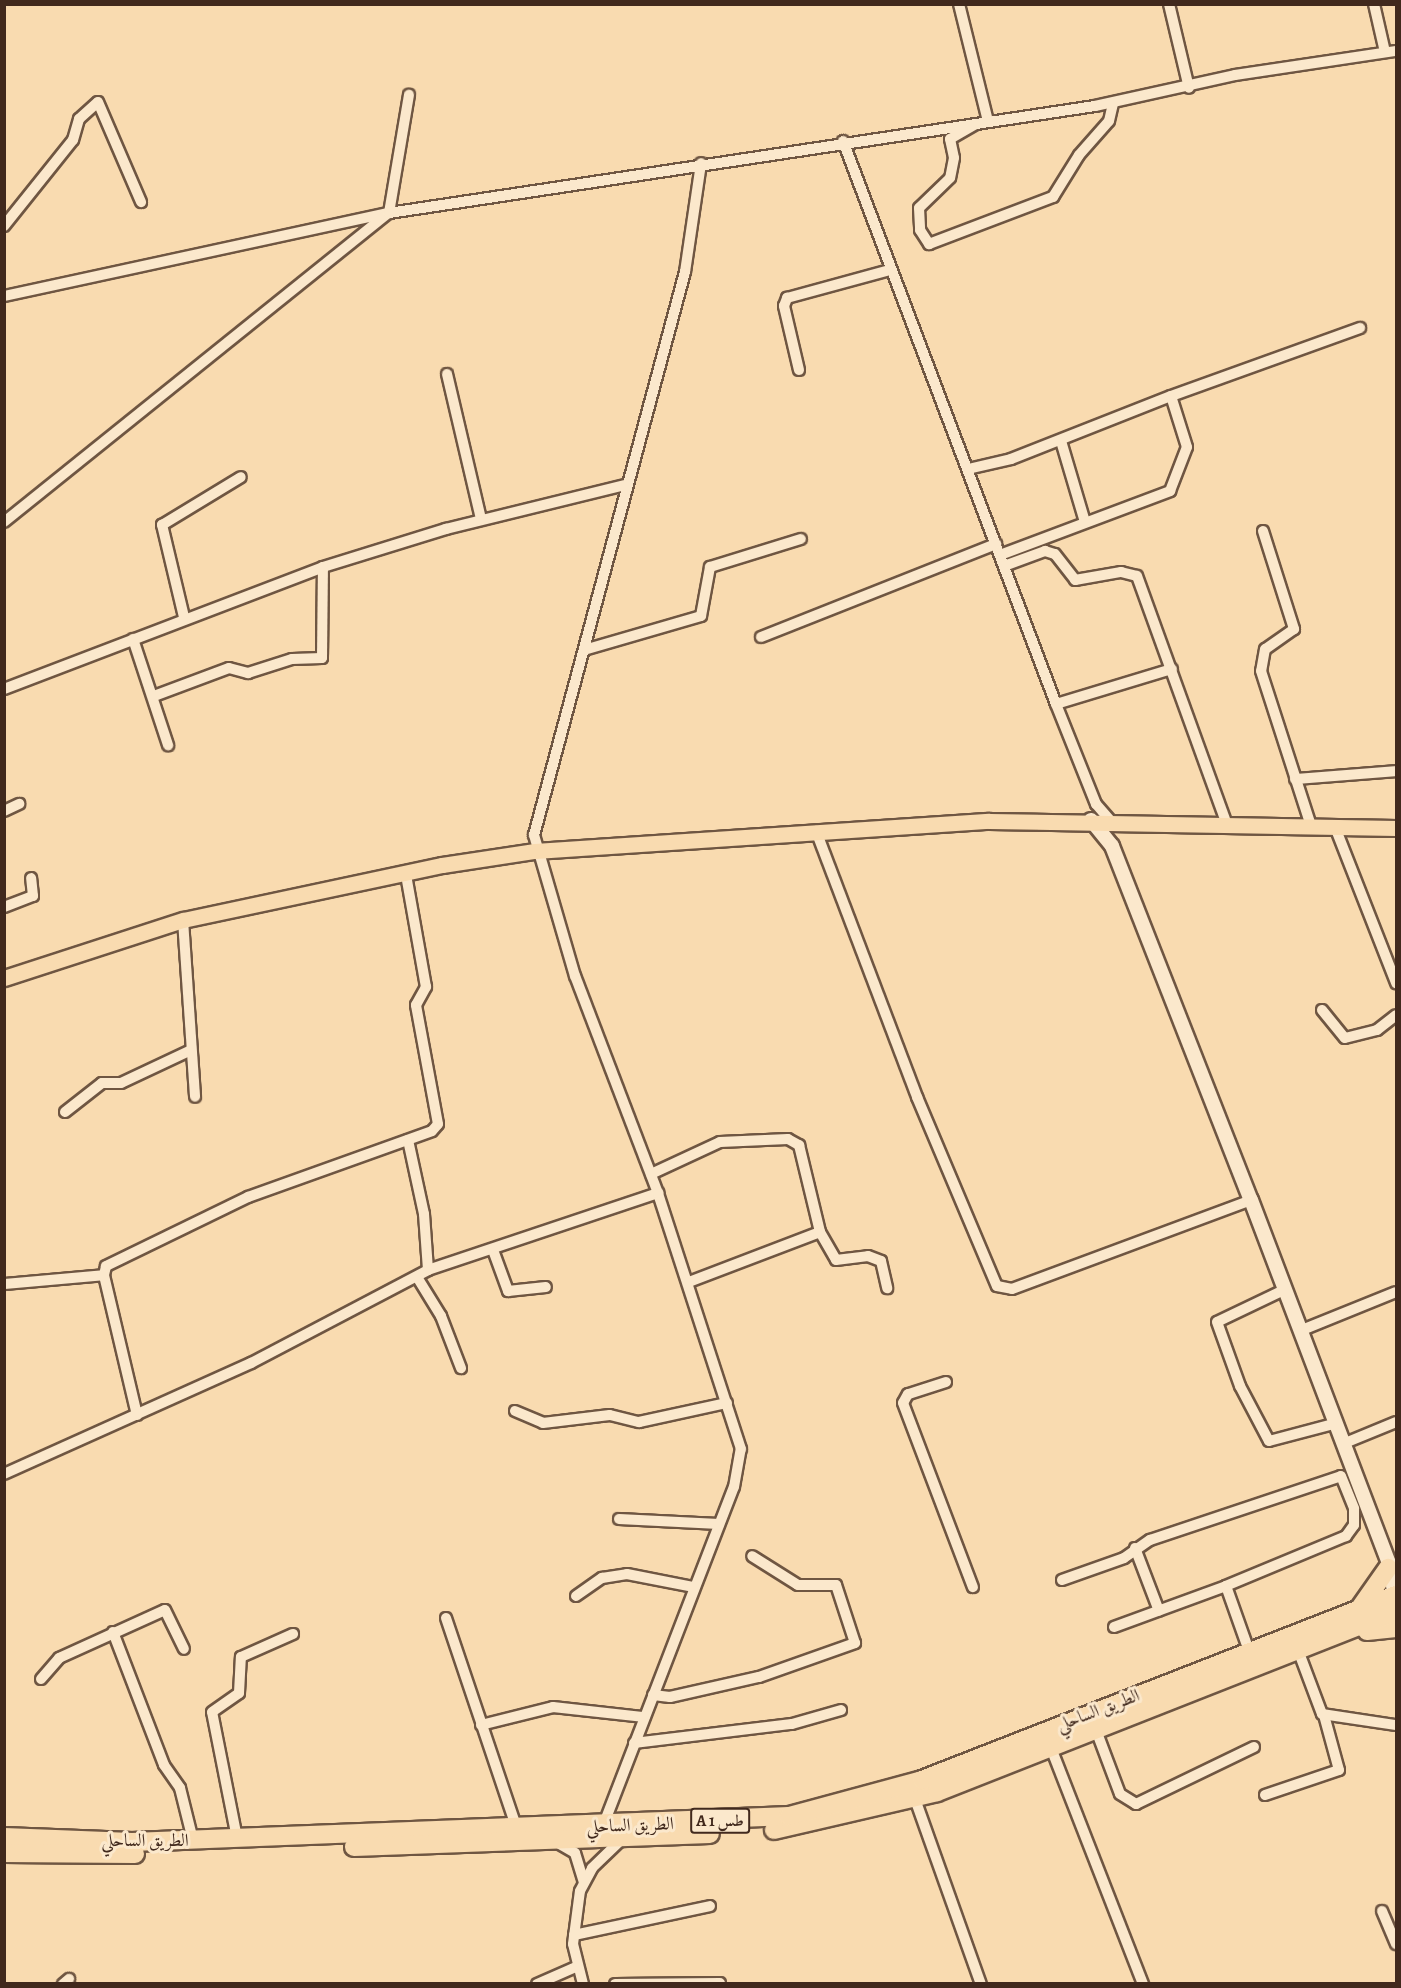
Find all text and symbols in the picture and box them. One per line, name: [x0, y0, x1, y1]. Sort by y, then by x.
street label: الطريق الساحلي: [1053, 1684, 1143, 1736]
road number: A 1 طس: [690, 1808, 750, 1834]
street label: الطريق الساحلي: [586, 1813, 674, 1837]
street label: الطريق الساحلي: [101, 1829, 189, 1851]

